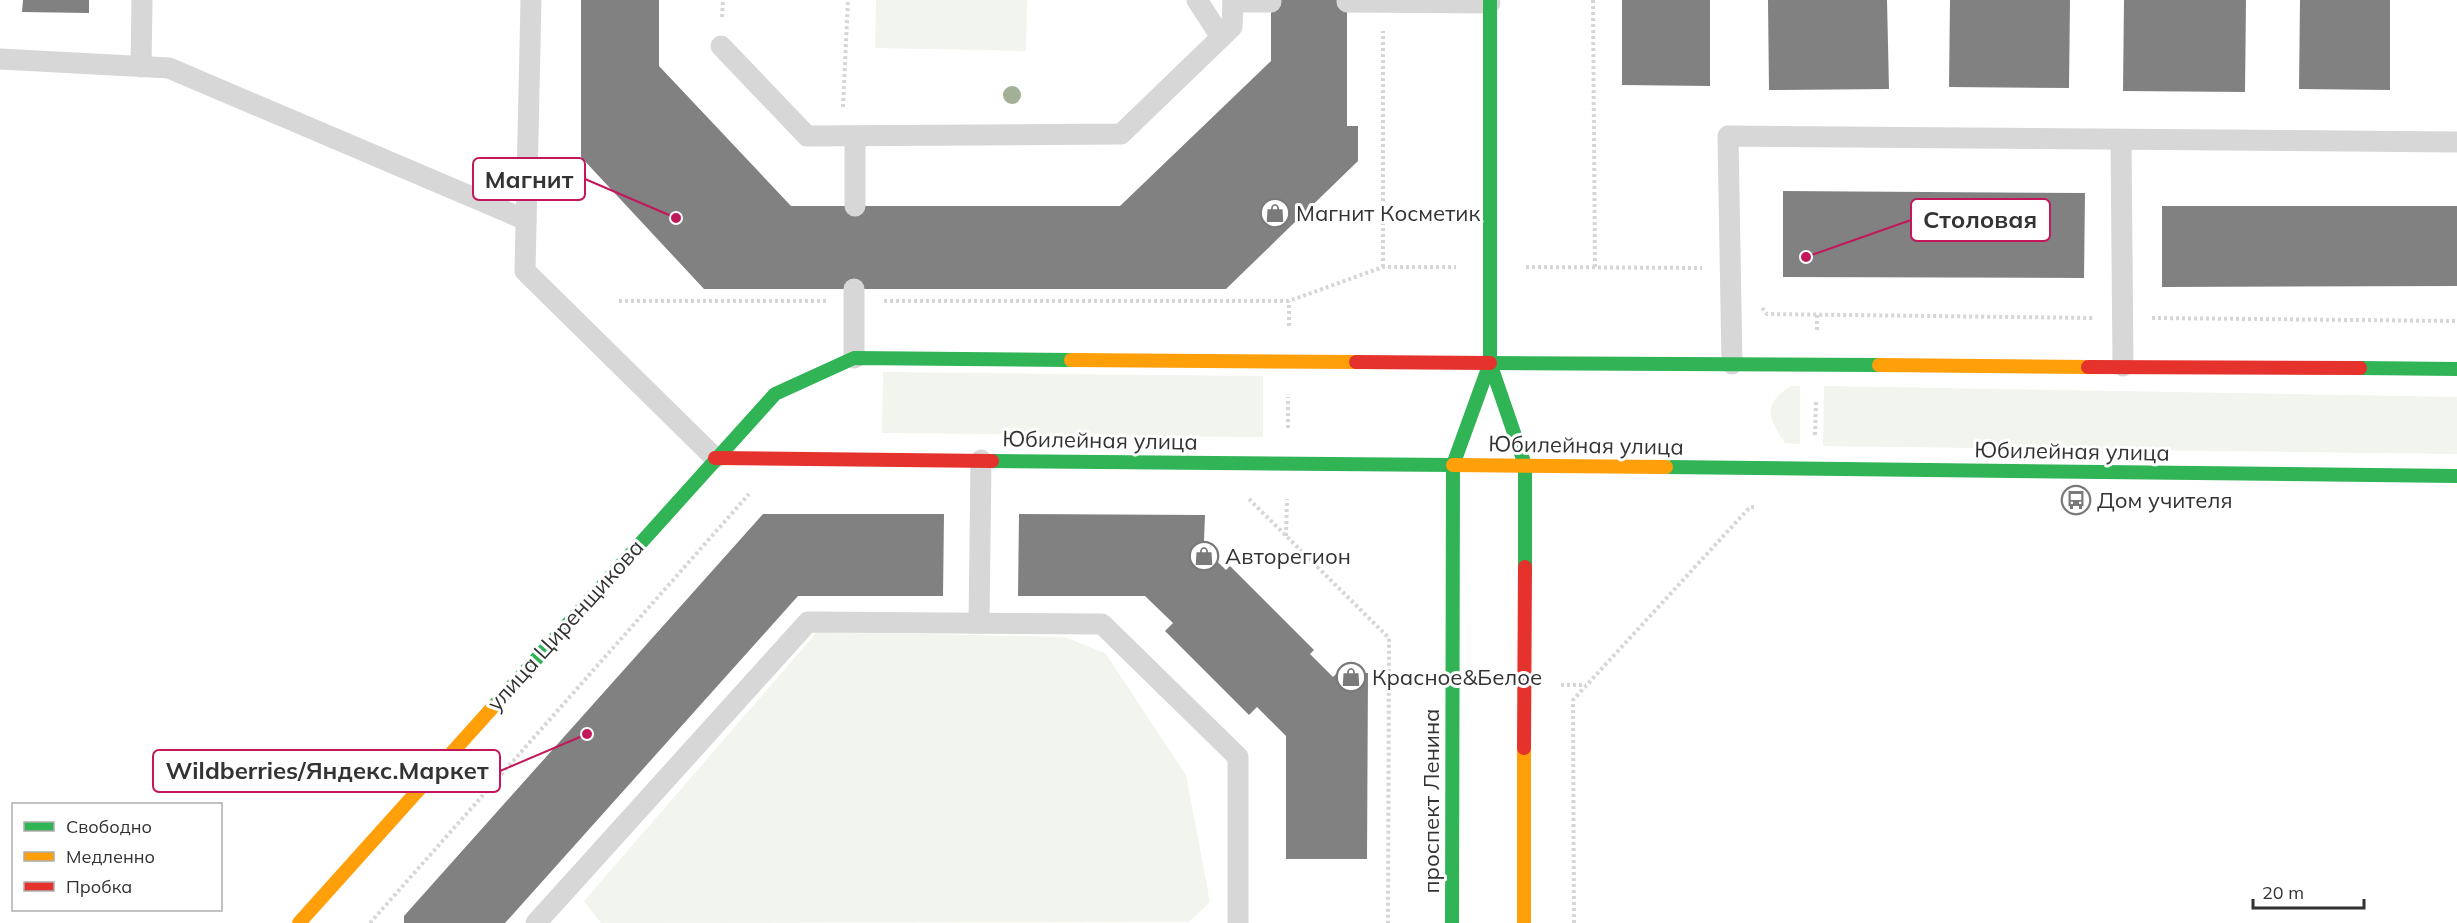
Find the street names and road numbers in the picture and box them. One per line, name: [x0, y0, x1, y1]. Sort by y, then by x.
street label: Юбилейная улица: [1002, 424, 1198, 456]
street label: Юбилейная улица: [1488, 429, 1684, 461]
street label: Юбилейная улица: [1974, 435, 2170, 467]
street label: улица Циренщикова: [481, 533, 649, 717]
street label: проспект Ленина: [1417, 708, 1445, 894]

